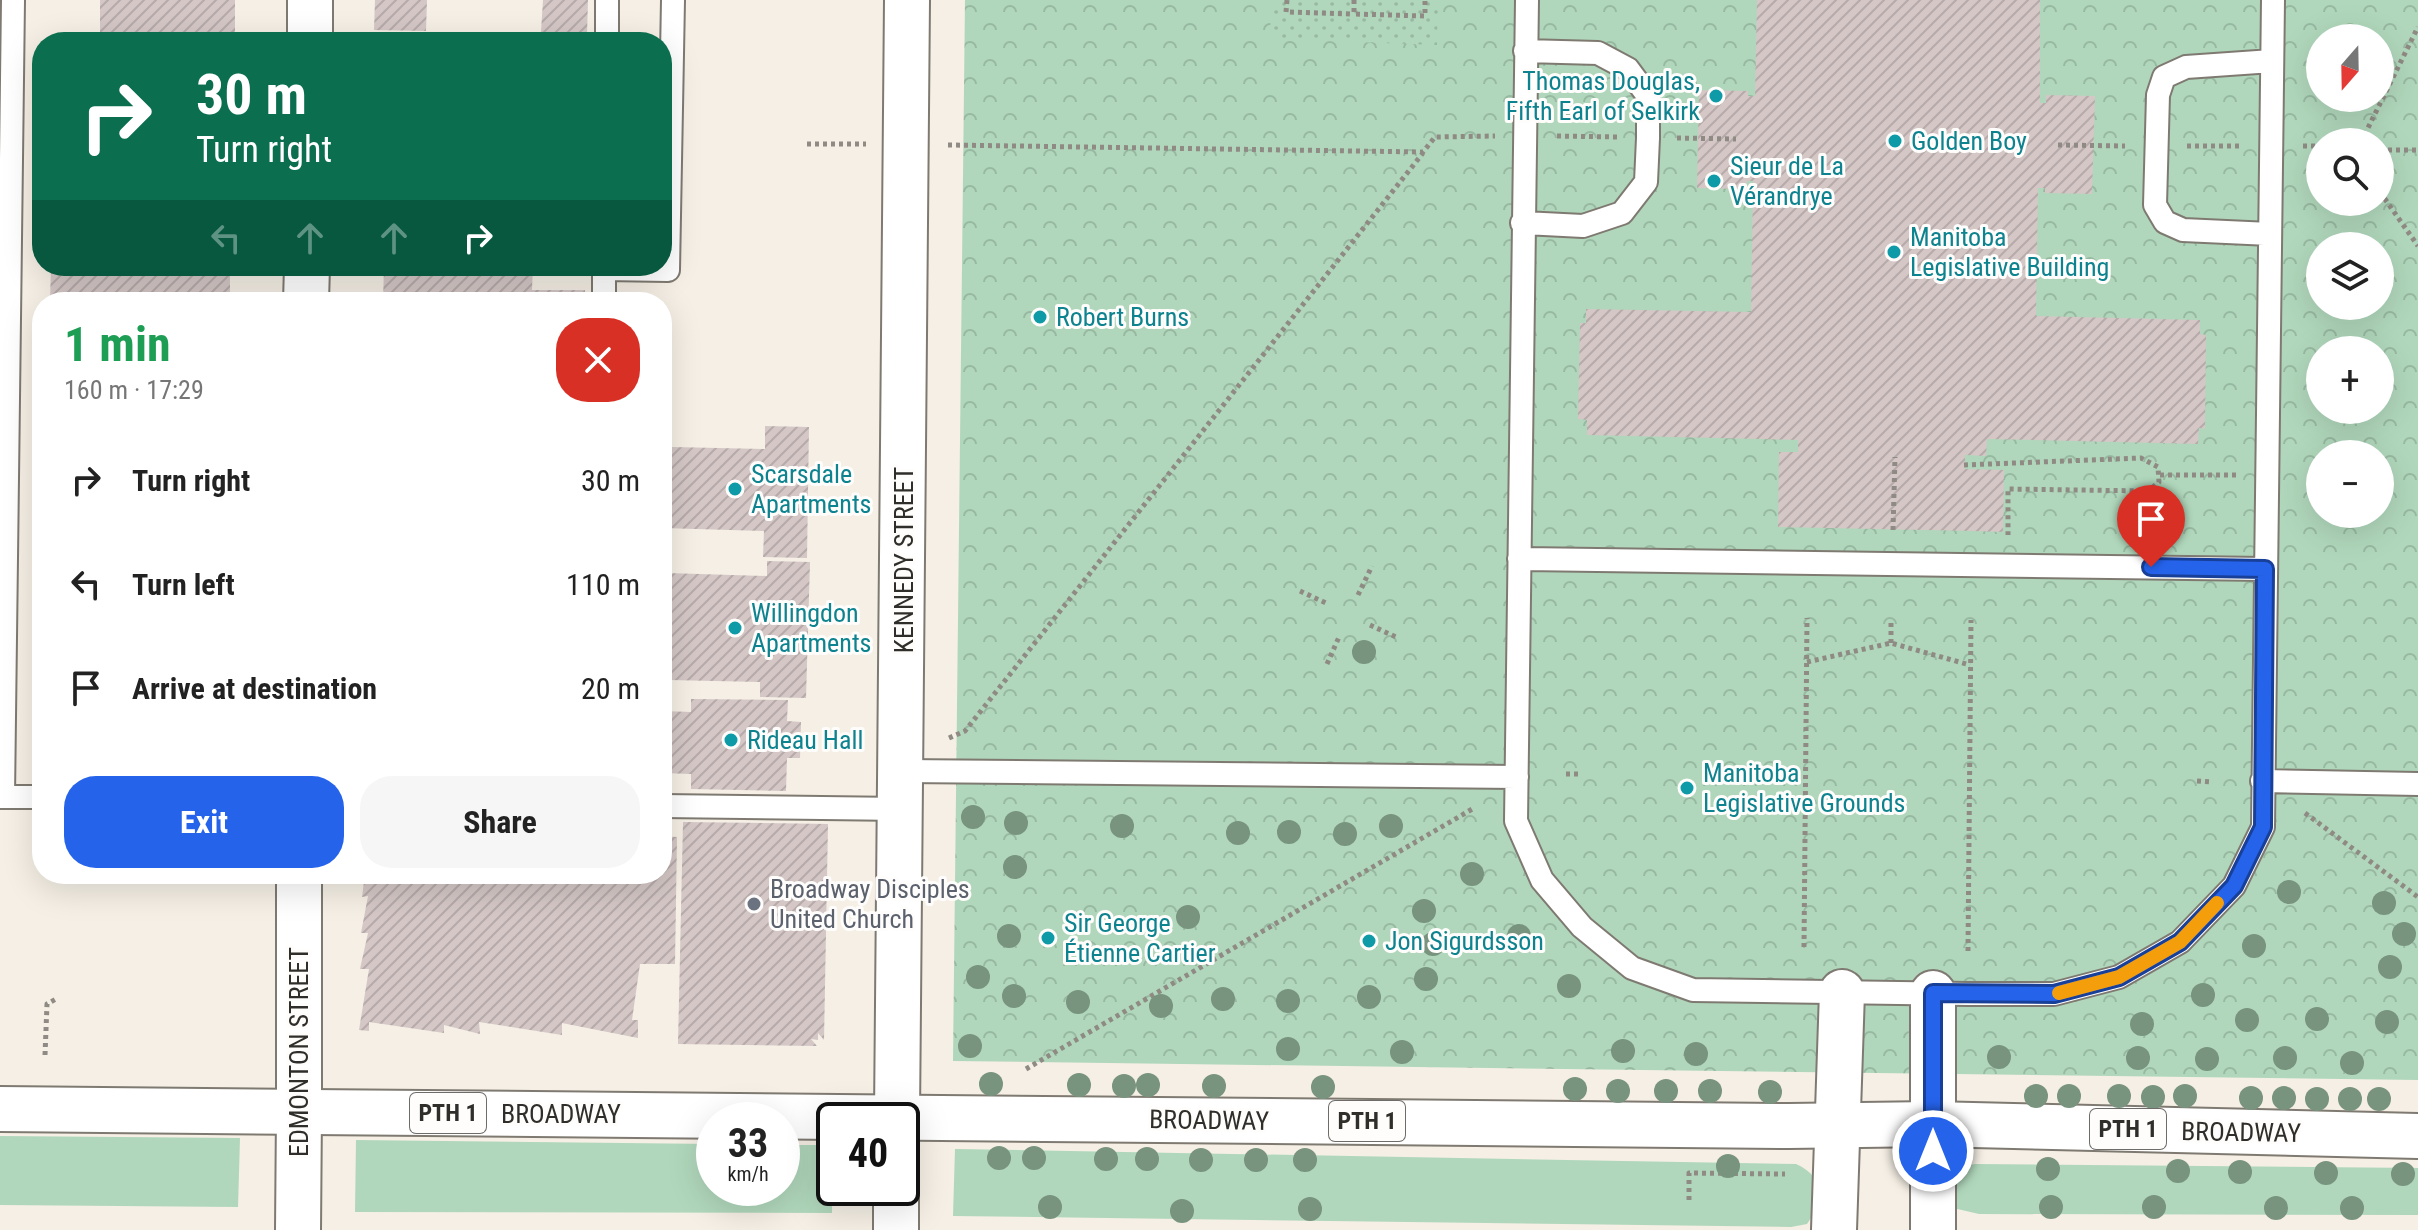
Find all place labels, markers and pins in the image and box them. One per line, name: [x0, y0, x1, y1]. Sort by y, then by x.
place label: Thomas Douglas, Fifth Earl of Selkirk: [1506, 66, 1700, 126]
marker: Thomas Douglas, Fifth Earl of Selkirk: [1707, 87, 1725, 105]
place label: Golden Boy: [1911, 126, 2027, 156]
marker: Golden Boy: [1886, 132, 1904, 150]
place label: Sieur de La Vérandrye: [1730, 151, 1844, 211]
marker: Sieur de La Vérandrye: [1705, 172, 1723, 190]
place label: Manitoba Legislative Building: [1910, 222, 2109, 282]
marker: Manitoba Legislative Building: [1885, 243, 1903, 261]
place label: Robert Burns: [1056, 302, 1189, 332]
marker: Robert Burns: [1031, 308, 1049, 326]
place label: Scarsdale Apartments: [751, 459, 871, 519]
marker: Scarsdale Apartments: [726, 480, 744, 498]
pin: [2117, 485, 2185, 567]
place label: Willingdon Apartments: [751, 598, 871, 658]
marker: Willingdon Apartments: [726, 619, 744, 637]
place label: Rideau Hall: [747, 725, 863, 755]
marker: Rideau Hall: [722, 731, 740, 749]
place label: Manitoba Legislative Grounds: [1703, 758, 1905, 818]
marker: Manitoba Legislative Grounds: [1678, 779, 1696, 797]
place label: Broadway Disciples United Church: [770, 874, 970, 934]
marker: Broadway Disciples United Church: [745, 895, 763, 913]
place label: Sir George Étienne Cartier: [1064, 908, 1216, 968]
place label: Jon Sigurdsson: [1385, 926, 1544, 956]
marker: Sir George Étienne Cartier: [1039, 929, 1057, 947]
marker: Jon Sigurdsson: [1360, 932, 1378, 950]

